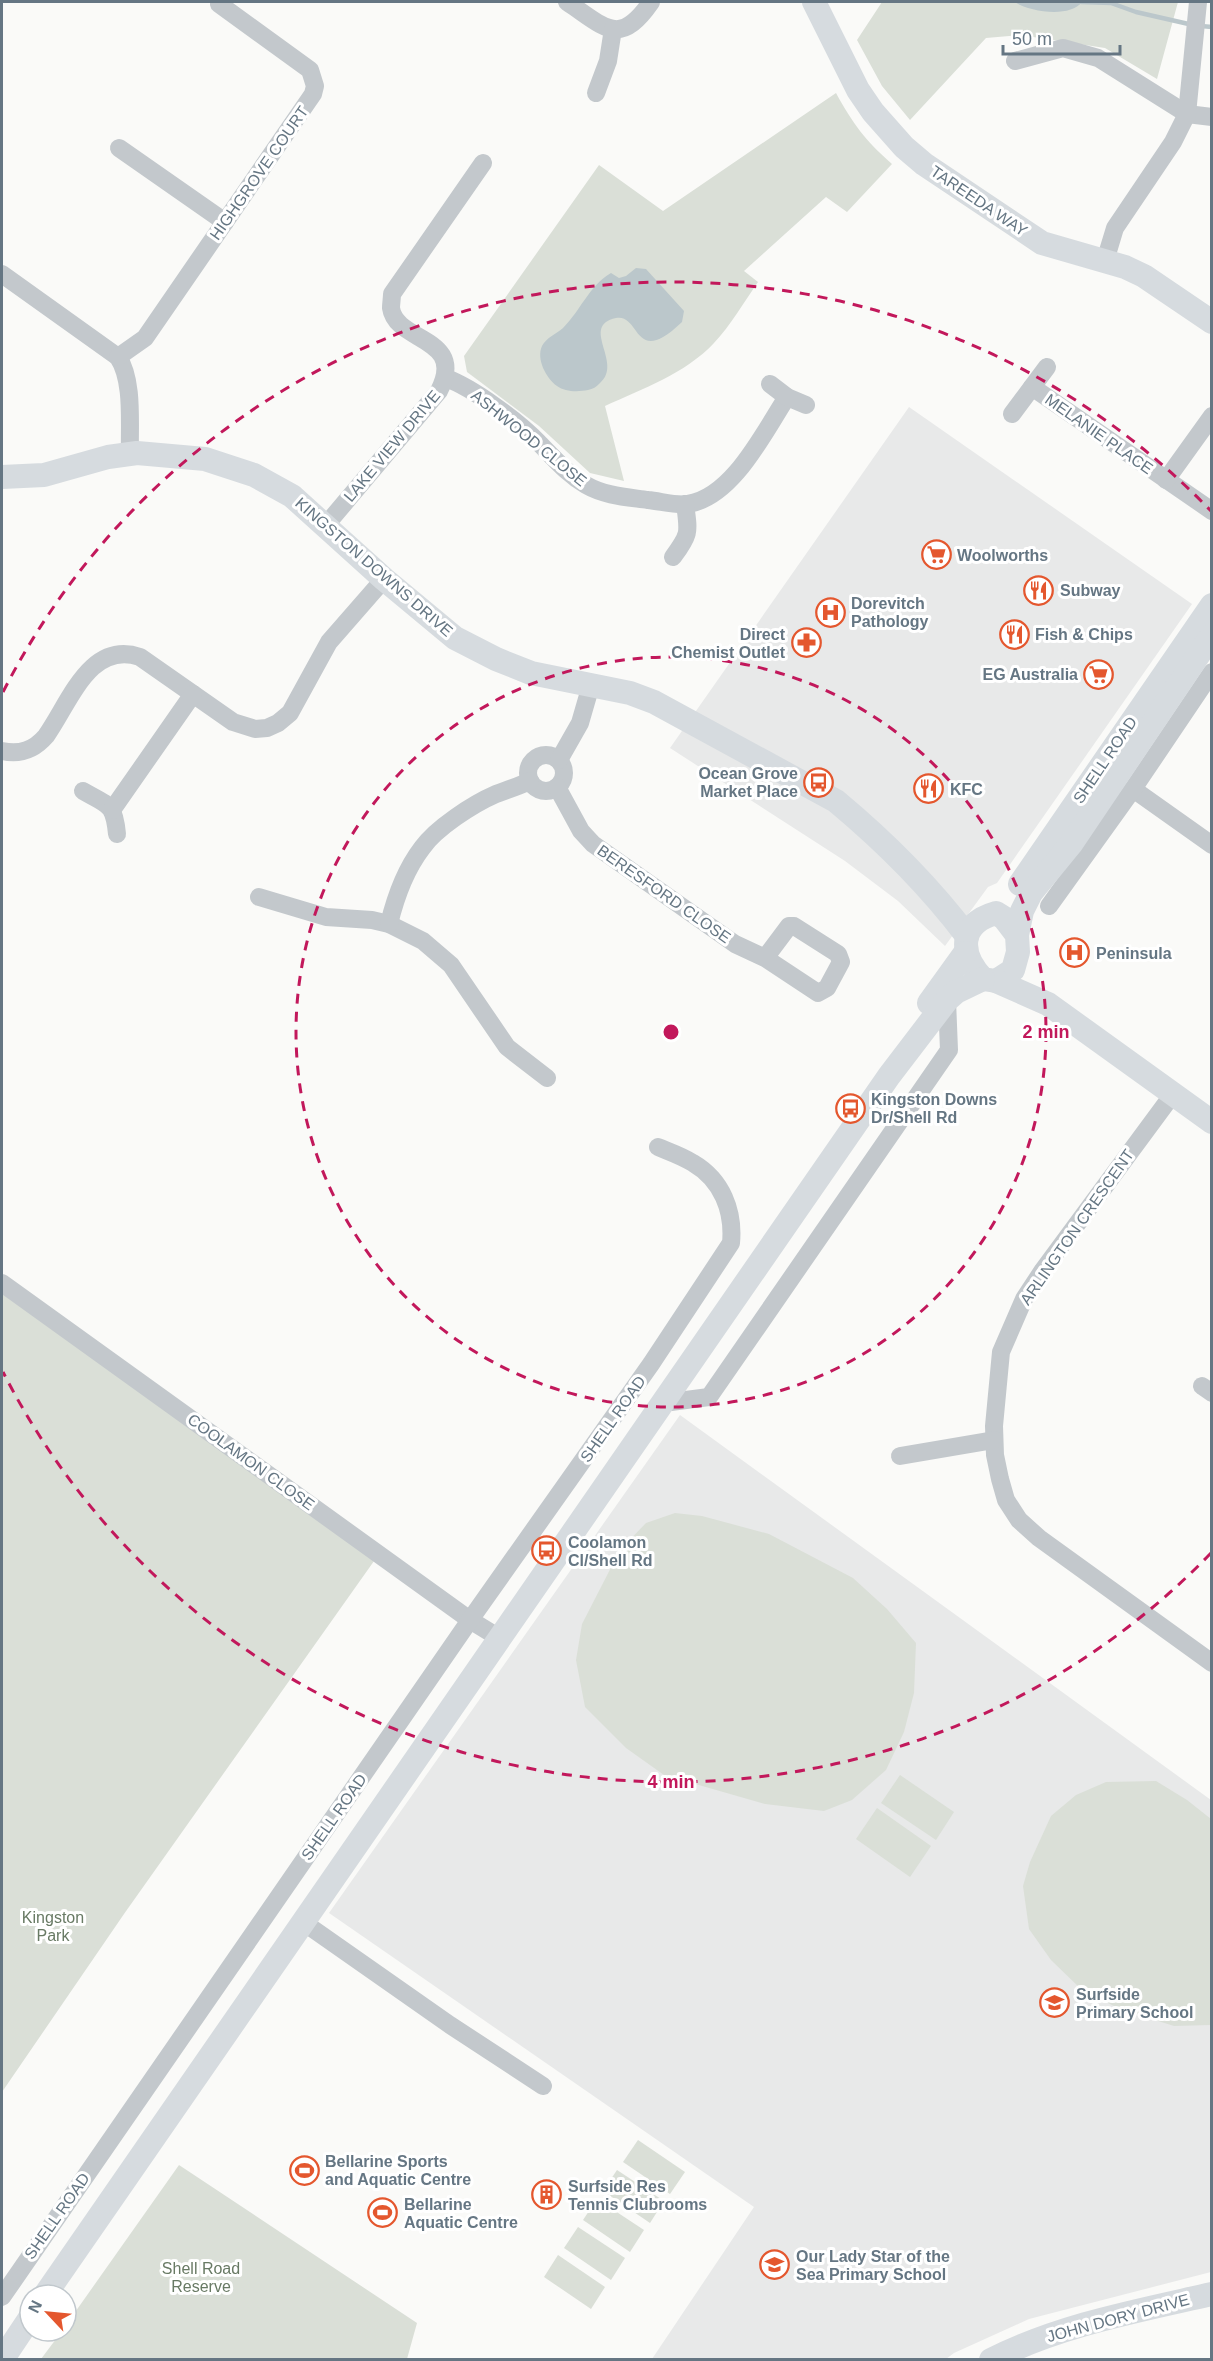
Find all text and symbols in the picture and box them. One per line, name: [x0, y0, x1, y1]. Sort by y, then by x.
scale bar: [1003, 18, 1120, 56]
text: 50 m: [1012, 29, 1052, 49]
street label: HIGHGROVE COURT: [206, 103, 312, 243]
street label: TAREEDA WAY: [928, 162, 1031, 240]
street label: ASHWOOD CLOSE: [468, 386, 590, 490]
street label: LAKE VIEW DRIVE: [341, 387, 443, 505]
street label: MELANIE PLACE: [1042, 391, 1156, 477]
street label: KINGSTON DOWNS DRIVE: [292, 494, 456, 640]
supermarket icon: Woolworths: [920, 539, 952, 571]
place label: Woolworths: [957, 547, 1048, 564]
restaurant icon: Subway: [1023, 574, 1055, 606]
place label: Subway: [1060, 582, 1121, 599]
place label: Dorevitch Pathology: [851, 595, 928, 630]
hospital icon: Dorevitch Pathology: [814, 596, 846, 628]
restaurant icon: Fish & Chips: [998, 618, 1030, 650]
place label: Direct Chemist Outlet: [671, 626, 786, 661]
place label: Fish & Chips: [1035, 626, 1133, 643]
pharmacy icon: Direct Chemist Outlet: [790, 627, 822, 659]
supermarket icon: EG Australia: [1083, 658, 1115, 690]
place label: EG Australia: [983, 666, 1078, 683]
street label: SHELL ROAD: [1070, 713, 1140, 807]
place label: Ocean Grove Market Place: [698, 765, 798, 800]
bus stop icon: Ocean Grove Market Place: [803, 766, 835, 798]
restaurant icon: KFC: [913, 773, 945, 805]
place label: KFC: [950, 781, 983, 798]
street label: BERESFORD CLOSE: [594, 842, 734, 946]
hospital icon: Peninsula: [1059, 937, 1091, 969]
place label: Peninsula: [1096, 945, 1172, 962]
centre of rings: [661, 1022, 681, 1042]
text: 2 min: [1022, 1022, 1070, 1042]
place label: Kingston Downs Dr/Shell Rd: [871, 1091, 997, 1126]
bus stop icon: Kingston Downs Dr/Shell Rd: [834, 1092, 866, 1124]
street label: ARLINGTON CRESCENT: [1017, 1146, 1137, 1308]
street label: SHELL ROAD: [577, 1373, 649, 1465]
street label: COOLAMON CLOSE: [185, 1410, 317, 1514]
place label: Coolamon Cl/Shell Rd: [568, 1534, 652, 1569]
bus stop icon: Coolamon Cl/Shell Rd: [531, 1535, 563, 1567]
street label: SHELL ROAD: [298, 1771, 370, 1863]
text: 4 min: [647, 1772, 695, 1792]
park label: Kingston Park: [22, 1909, 84, 1944]
place label: Surfside Primary School: [1076, 1986, 1193, 2021]
school or university icon: Surfside Primary School: [1039, 1987, 1071, 2019]
place label: Bellarine Sports and Aquatic Centre: [325, 2153, 471, 2188]
sports icon: Bellarine Sports and Aquatic Centre: [288, 2154, 320, 2186]
street label: SHELL ROAD: [21, 2170, 93, 2262]
place label: Surfside Res Tennis Clubrooms: [568, 2178, 707, 2213]
building icon: Surfside Res Tennis Clubrooms: [531, 2179, 563, 2211]
place label: Bellarine Aquatic Centre: [404, 2196, 518, 2231]
sports icon: Bellarine Aquatic Centre: [367, 2197, 399, 2229]
place label: Our Lady Star of the Sea Primary School: [796, 2248, 950, 2283]
school or university icon: Our Lady Star of the Sea Primary School: [759, 2249, 791, 2281]
park label: Shell Road Reserve: [162, 2260, 240, 2295]
north arrow: [18, 2283, 78, 2343]
street label: JOHN DORY DRIVE: [1045, 2291, 1191, 2345]
text: N: [25, 2298, 45, 2316]

